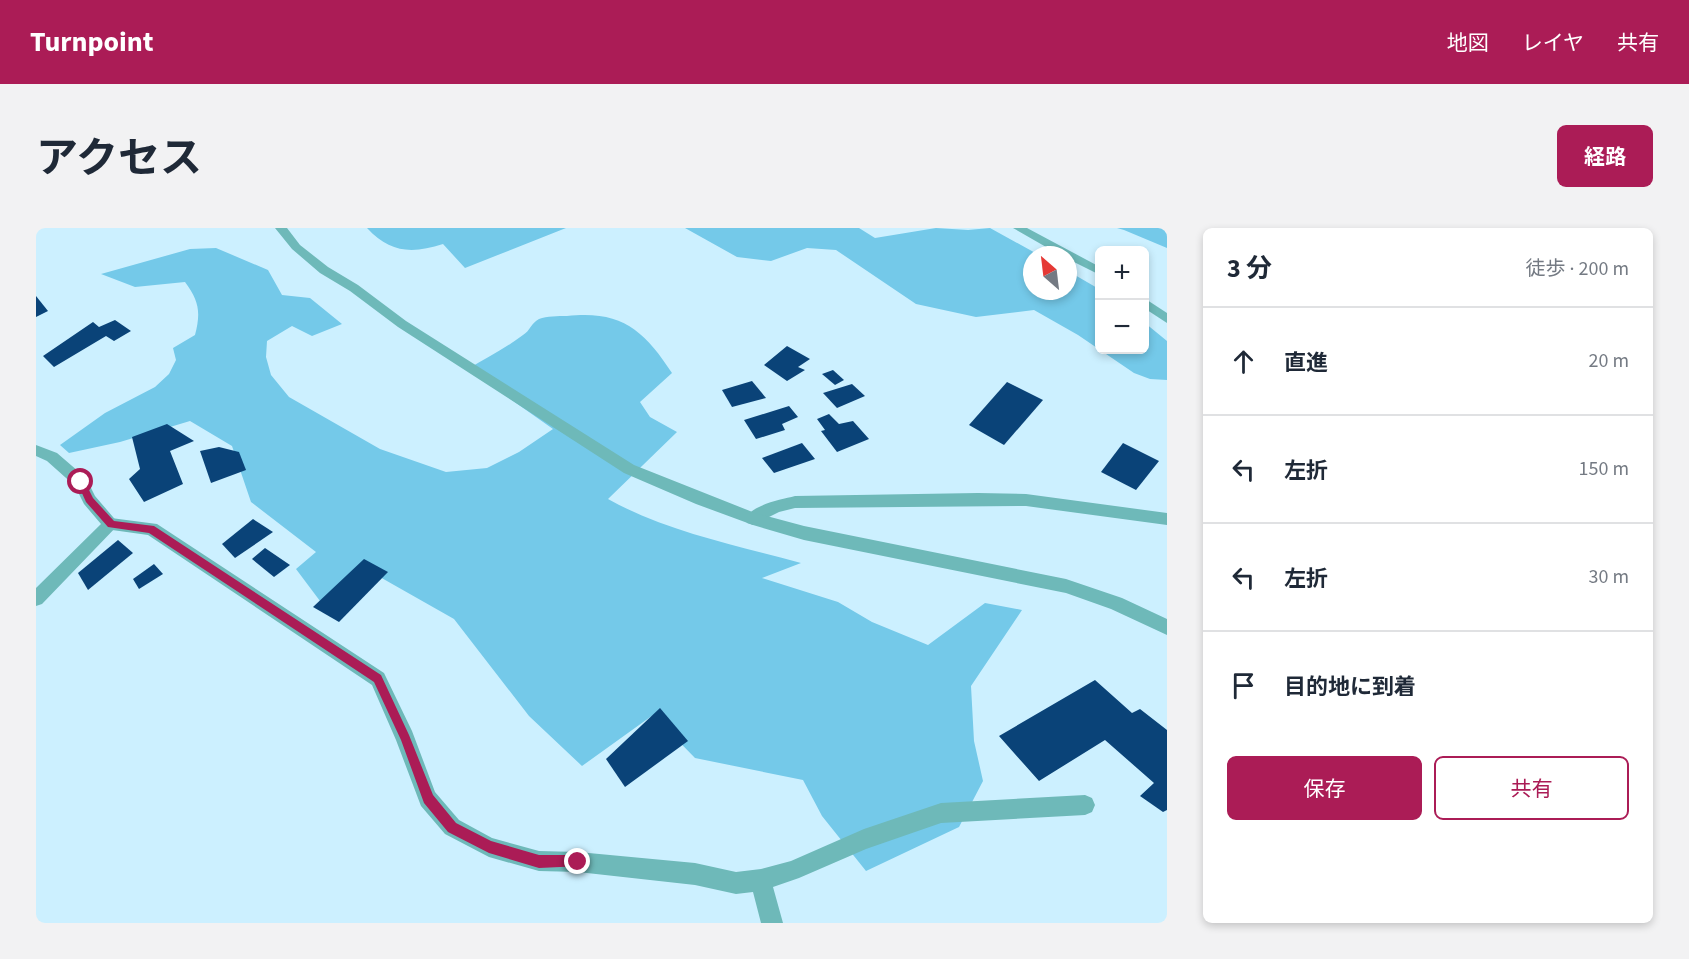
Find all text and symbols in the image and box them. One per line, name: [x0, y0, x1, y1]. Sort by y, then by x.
text: Turnpoint: [30, 22, 154, 62]
text: 地図: [1447, 28, 1489, 58]
text: レイヤ: [1522, 28, 1584, 58]
text: 共有: [1617, 28, 1659, 58]
button: 経路: [1557, 125, 1653, 187]
text: アクセス: [36, 129, 202, 189]
north arrow: [1023, 246, 1077, 300]
map controls: [1095, 246, 1149, 354]
button: +: [1095, 246, 1149, 300]
text: 3 分: [1227, 250, 1272, 287]
text: 徒歩 · 200 m: [1526, 255, 1629, 283]
button: −: [1095, 300, 1149, 354]
icon: ahead: [1227, 345, 1260, 378]
text: 直進: [1284, 347, 1328, 379]
text: 20 m: [1589, 347, 1629, 375]
icon: left: [1227, 453, 1260, 486]
text: 左折: [1284, 455, 1328, 487]
text: 150 m: [1579, 455, 1629, 483]
route start: [67, 468, 93, 494]
icon: left: [1227, 561, 1260, 594]
text: 左折: [1284, 563, 1328, 595]
text: 30 m: [1589, 563, 1629, 591]
icon: arrive: [1227, 669, 1260, 702]
text: 目的地に到着: [1284, 671, 1416, 703]
button: 保存: [1227, 756, 1422, 820]
button: 共有: [1434, 756, 1629, 820]
route end: [564, 848, 590, 874]

